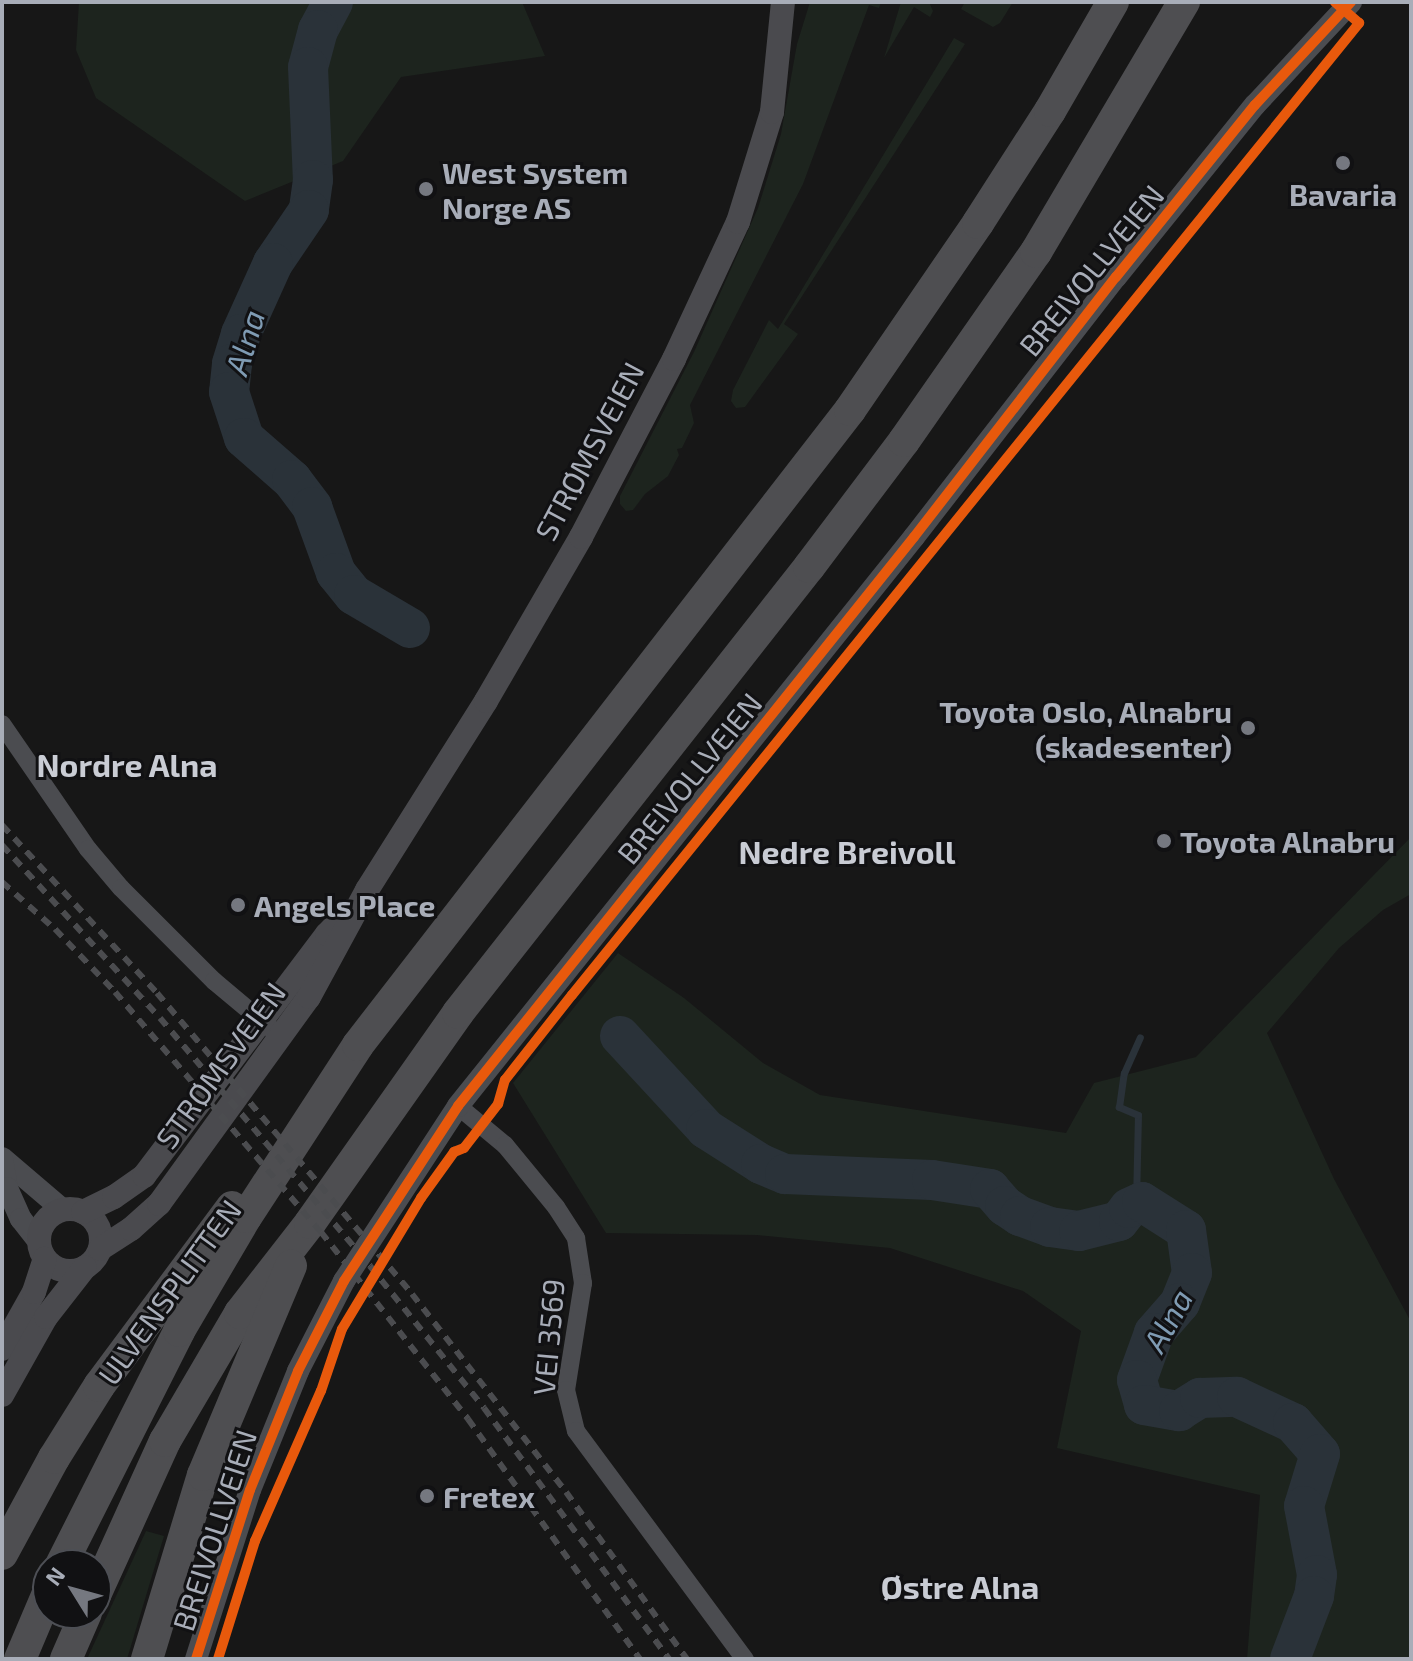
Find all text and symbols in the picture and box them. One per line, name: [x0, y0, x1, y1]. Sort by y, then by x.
place label: West System Norge AS: [442, 154, 628, 224]
marker: Bavaria: [1334, 154, 1352, 172]
place label: Bavaria: [1289, 176, 1397, 212]
street label: BREIVOLLVEIEN: [1011, 177, 1171, 363]
marker: West System Norge AS: [417, 180, 435, 198]
water label: Alna: [216, 305, 272, 379]
street label: STRØMSVEIEN: [527, 356, 651, 546]
street label: BREIVOLLVEIEN: [609, 685, 769, 871]
place label: Toyota Oslo, Alnabru (skadesenter): [938, 693, 1232, 764]
marker: Toyota Oslo, Alnabru (skadesenter): [1239, 719, 1257, 737]
district label: Nordre Alna: [36, 745, 218, 783]
place label: Toyota Alnabru: [1180, 823, 1396, 859]
district label: Nedre Breivoll: [738, 832, 956, 870]
marker: Toyota Alnabru: [1155, 832, 1173, 850]
place label: Angels Place: [254, 887, 436, 923]
marker: Angels Place: [229, 896, 247, 914]
street label: STRØMSVEIEN: [148, 975, 292, 1155]
street label: ULVENSPLITTEN: [90, 1193, 248, 1391]
street label: VEI 3569: [525, 1277, 571, 1397]
water label: Alna: [1134, 1282, 1200, 1358]
street label: BREIVOLLVEIEN: [165, 1425, 263, 1635]
place label: Fretex: [443, 1478, 535, 1514]
marker: Fretex: [418, 1487, 436, 1505]
north arrow: [32, 1549, 112, 1629]
text: N: [39, 1562, 70, 1590]
district label: Østre Alna: [880, 1567, 1040, 1605]

